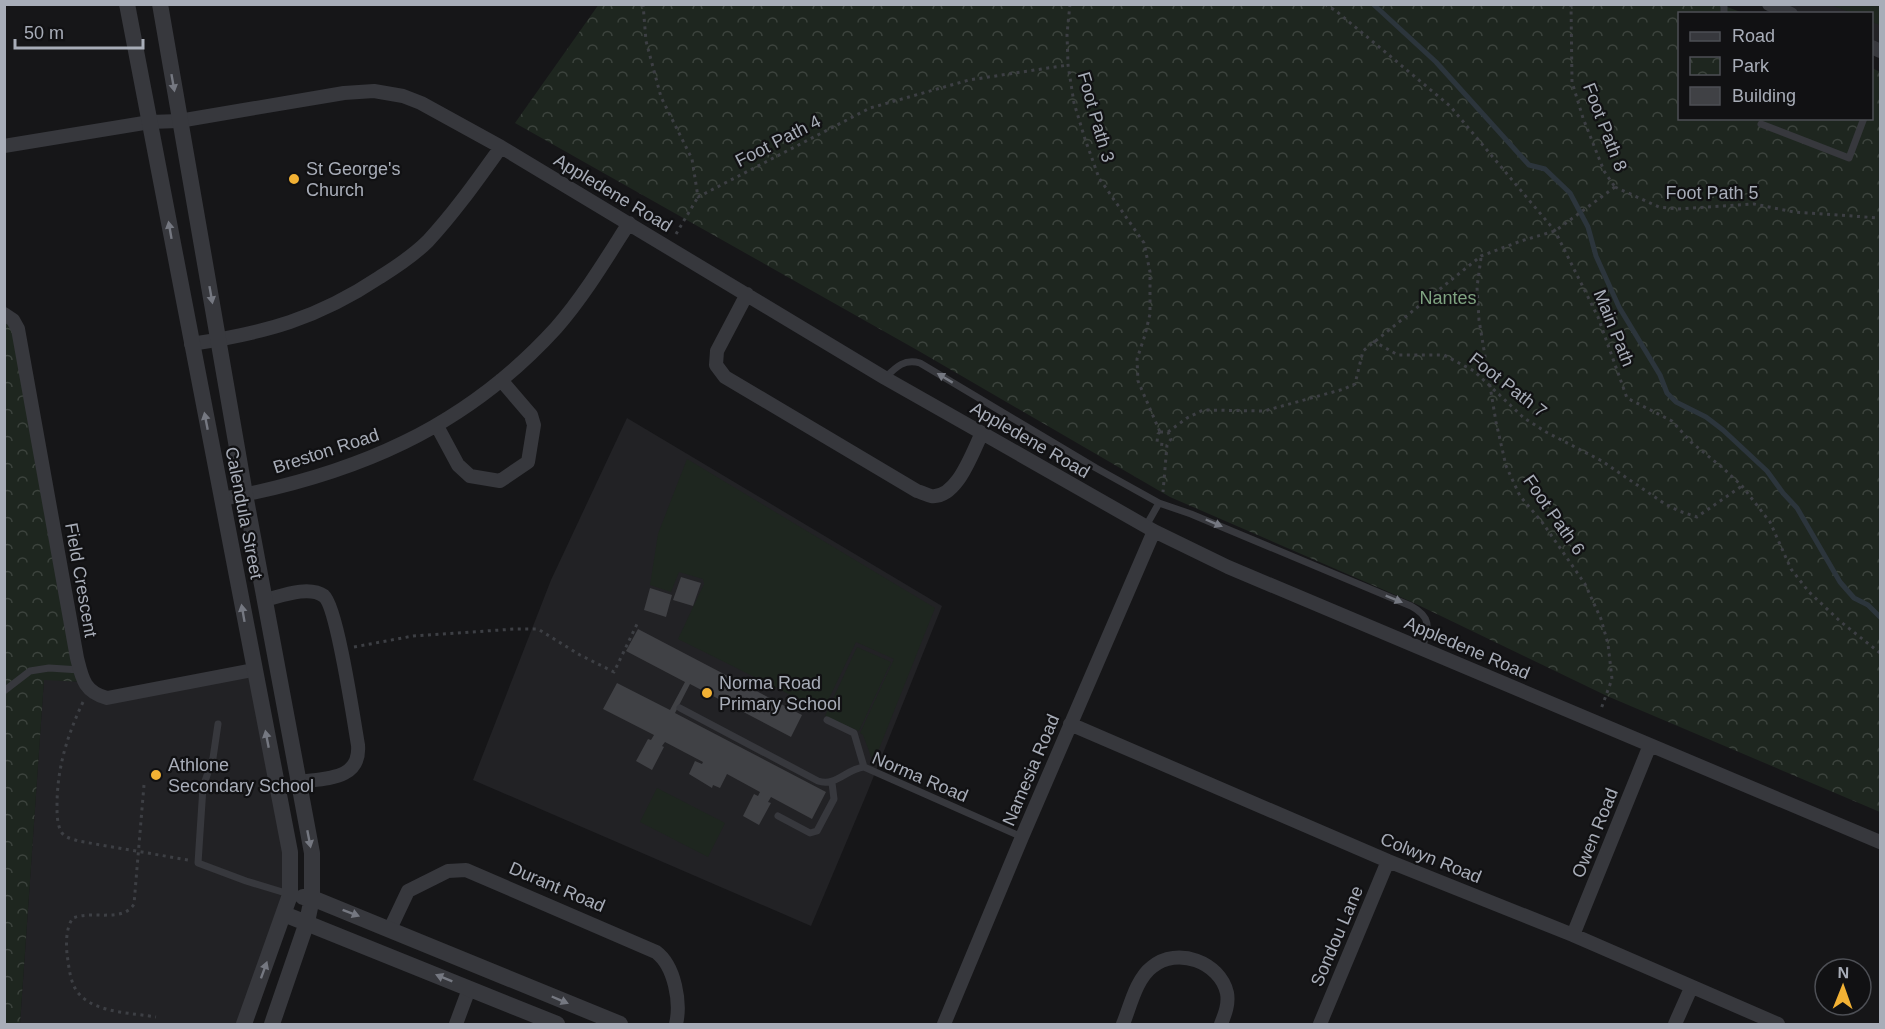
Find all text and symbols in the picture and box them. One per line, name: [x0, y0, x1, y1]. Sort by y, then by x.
scale bar: [15, 12, 142, 50]
legend: [1678, 12, 1873, 120]
text: 50 m: [24, 23, 64, 43]
text: Road: [1732, 26, 1775, 46]
text: Park: [1732, 56, 1770, 76]
street label: Foot Path 3: [1074, 70, 1118, 164]
one-way arrow: [169, 74, 178, 93]
street label: Foot Path 8: [1579, 80, 1631, 174]
text: Building: [1732, 86, 1796, 106]
street label: Foot Path 4: [732, 111, 824, 171]
street label: Appledene Road: [550, 150, 676, 236]
place label: St George's Church: [306, 159, 400, 200]
marker: St George's Church: [287, 172, 301, 186]
street label: Foot Path 5: [1665, 183, 1759, 203]
one-way arrow: [165, 220, 174, 239]
one-way arrow: [207, 286, 216, 305]
street label: Main Path: [1590, 287, 1638, 369]
park label: Nantes: [1419, 288, 1477, 308]
street label: Foot Path 7: [1465, 348, 1551, 422]
one-way arrow: [936, 373, 953, 383]
street label: Appledene Road: [967, 398, 1093, 482]
one-way arrow: [201, 412, 210, 431]
street label: Breston Road: [271, 424, 381, 478]
street label: Calendula Street: [221, 445, 267, 581]
street label: Foot Path 6: [1519, 471, 1589, 559]
one-way arrow: [1205, 519, 1223, 528]
street label: Field Crescent: [61, 521, 101, 639]
one-way arrow: [1385, 595, 1403, 604]
one-way arrow: [238, 603, 247, 622]
street label: Appledene Road: [1401, 613, 1533, 683]
place label: Norma Road Primary School: [719, 673, 841, 714]
marker: Norma Road Primary School: [700, 686, 714, 700]
street label: Namesia Road: [999, 711, 1063, 829]
one-way arrow: [262, 729, 271, 748]
street label: Norma Road: [869, 748, 971, 806]
place label: Athlone Secondary School: [168, 755, 314, 796]
marker: Athlone Secondary School: [149, 768, 163, 782]
street label: Owen Road: [1568, 785, 1622, 881]
street label: Colwyn Road: [1378, 829, 1484, 887]
one-way arrow: [305, 830, 314, 849]
street label: Durant Road: [506, 858, 608, 916]
street label: Sondou Lane: [1307, 883, 1367, 989]
one-way arrow: [342, 909, 360, 919]
north arrow: [1813, 957, 1873, 1017]
one-way arrow: [260, 960, 270, 978]
text: N: [1837, 964, 1849, 981]
one-way arrow: [435, 973, 453, 982]
one-way arrow: [552, 995, 569, 1004]

